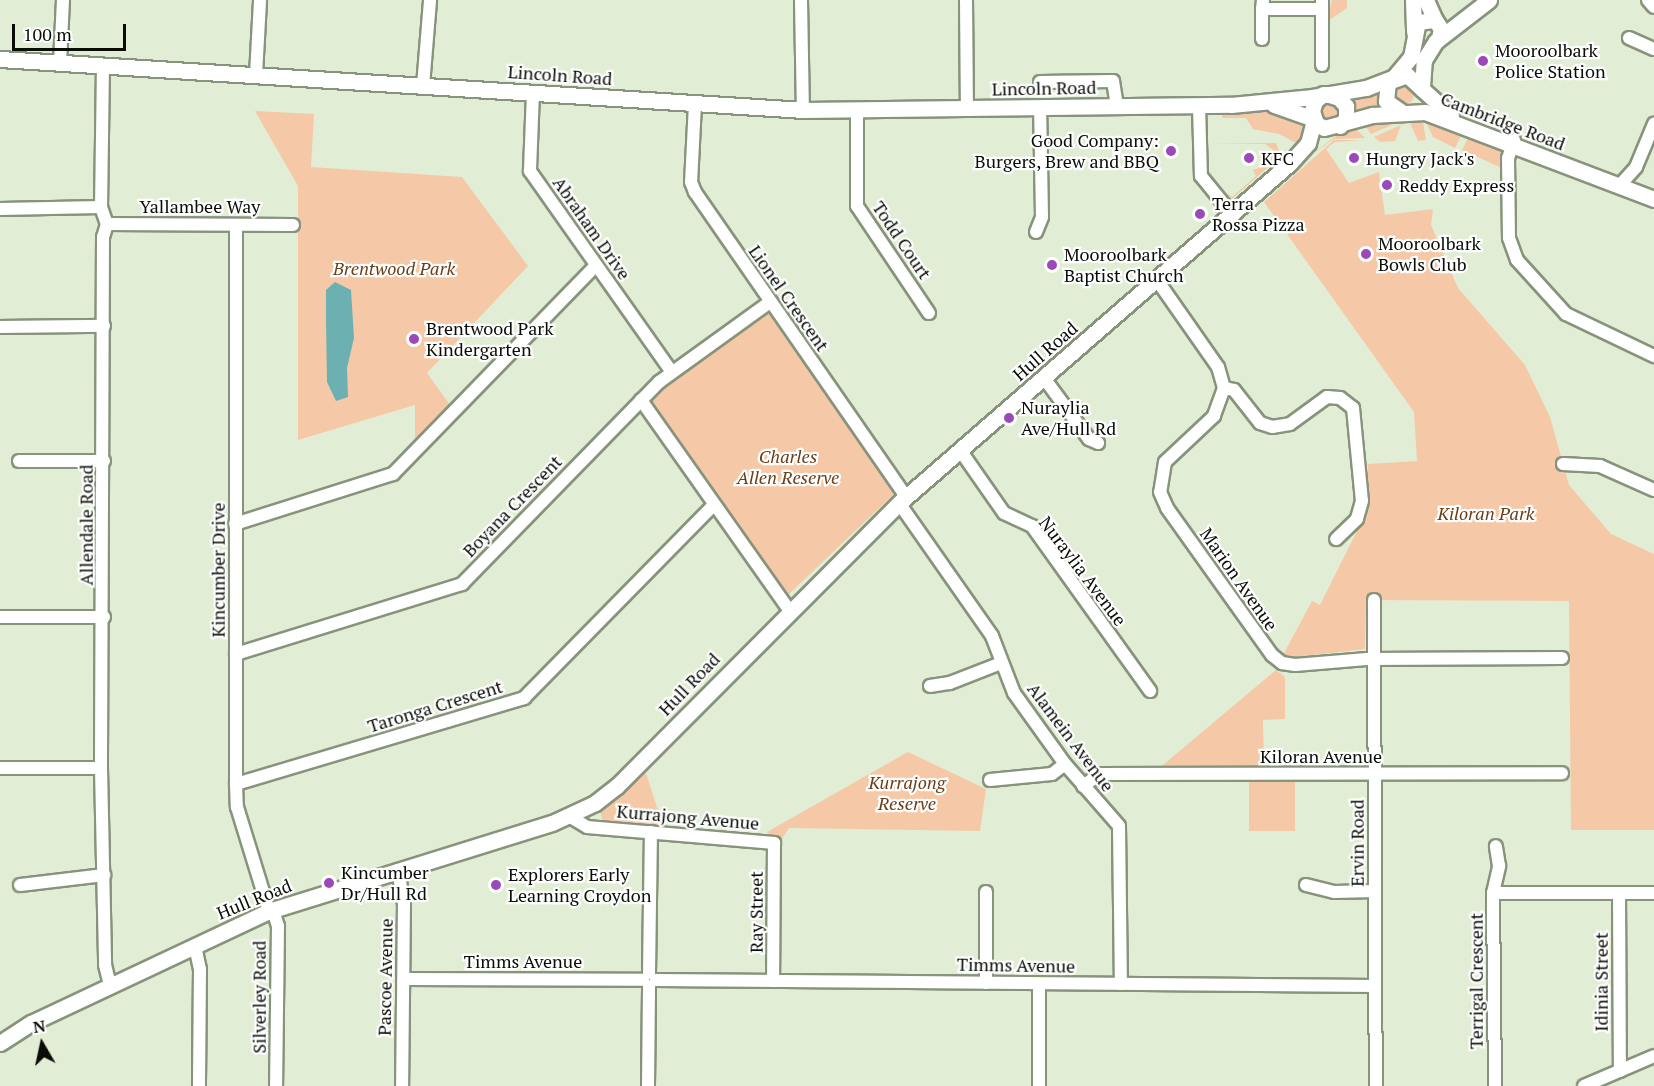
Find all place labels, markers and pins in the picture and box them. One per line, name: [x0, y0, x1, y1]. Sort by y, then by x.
place label: Mooroolbark Police Station: [1495, 40, 1606, 82]
marker: Mooroolbark Police Station: [1476, 54, 1490, 68]
place label: Good Company: Burgers, Brew and BBQ: [974, 130, 1159, 172]
marker: Good Company: Burgers, Brew and BBQ: [1164, 144, 1178, 158]
place label: KFC: [1261, 147, 1294, 169]
place label: Hungry Jack's: [1366, 147, 1474, 169]
marker: KFC: [1242, 151, 1256, 165]
marker: Hungry Jack's: [1347, 151, 1361, 165]
place label: Reddy Express: [1399, 174, 1514, 196]
marker: Reddy Express: [1380, 178, 1394, 192]
place label: Terra Rossa Pizza: [1212, 193, 1305, 236]
marker: Terra Rossa Pizza: [1193, 207, 1207, 221]
place label: Mooroolbark Bowls Club: [1378, 233, 1481, 276]
place label: Mooroolbark Baptist Church: [1064, 244, 1183, 286]
marker: Mooroolbark Bowls Club: [1359, 247, 1373, 261]
marker: Mooroolbark Baptist Church: [1045, 258, 1059, 272]
place label: Brentwood Park Kindergarten: [426, 318, 554, 360]
marker: Brentwood Park Kindergarten: [407, 332, 421, 346]
place label: Nuraylia Ave/Hull Rd: [1021, 397, 1116, 440]
marker: Nuraylia Ave/Hull Rd: [1002, 411, 1016, 425]
place label: Kincumber Dr/Hull Rd: [341, 862, 429, 904]
place label: Explorers Early Learning Croydon: [508, 864, 651, 906]
marker: Kincumber Dr/Hull Rd: [322, 876, 336, 890]
marker: Explorers Early Learning Croydon: [489, 878, 503, 892]

